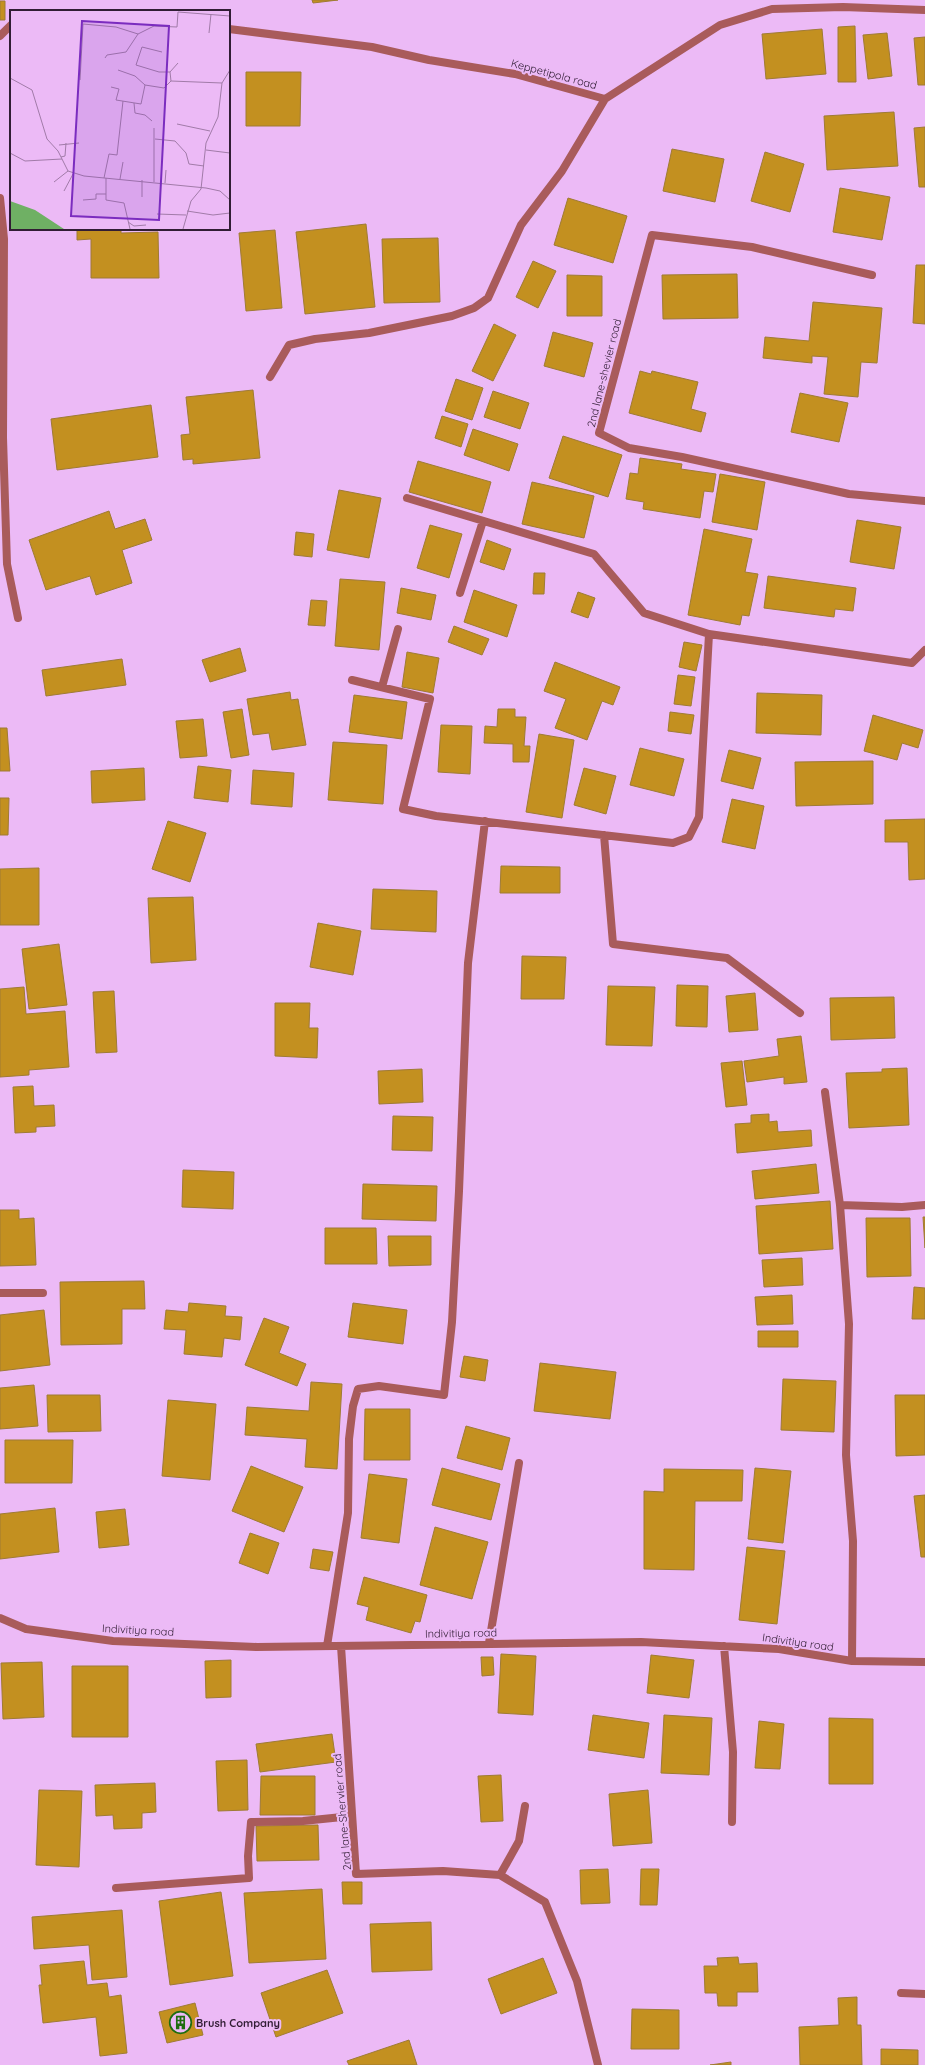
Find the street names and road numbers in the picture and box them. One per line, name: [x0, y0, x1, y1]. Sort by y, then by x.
street label: Keppetipola road: [509, 56, 599, 92]
street label: 2nd lane-shevier road: [584, 317, 624, 429]
street label: Indivitiya road: [102, 1621, 174, 1639]
street label: Indivitiya road: [425, 1625, 497, 1641]
street label: Indivitiya road: [761, 1630, 835, 1654]
street label: 2nd lane-Shervier road: [330, 1753, 354, 1871]

